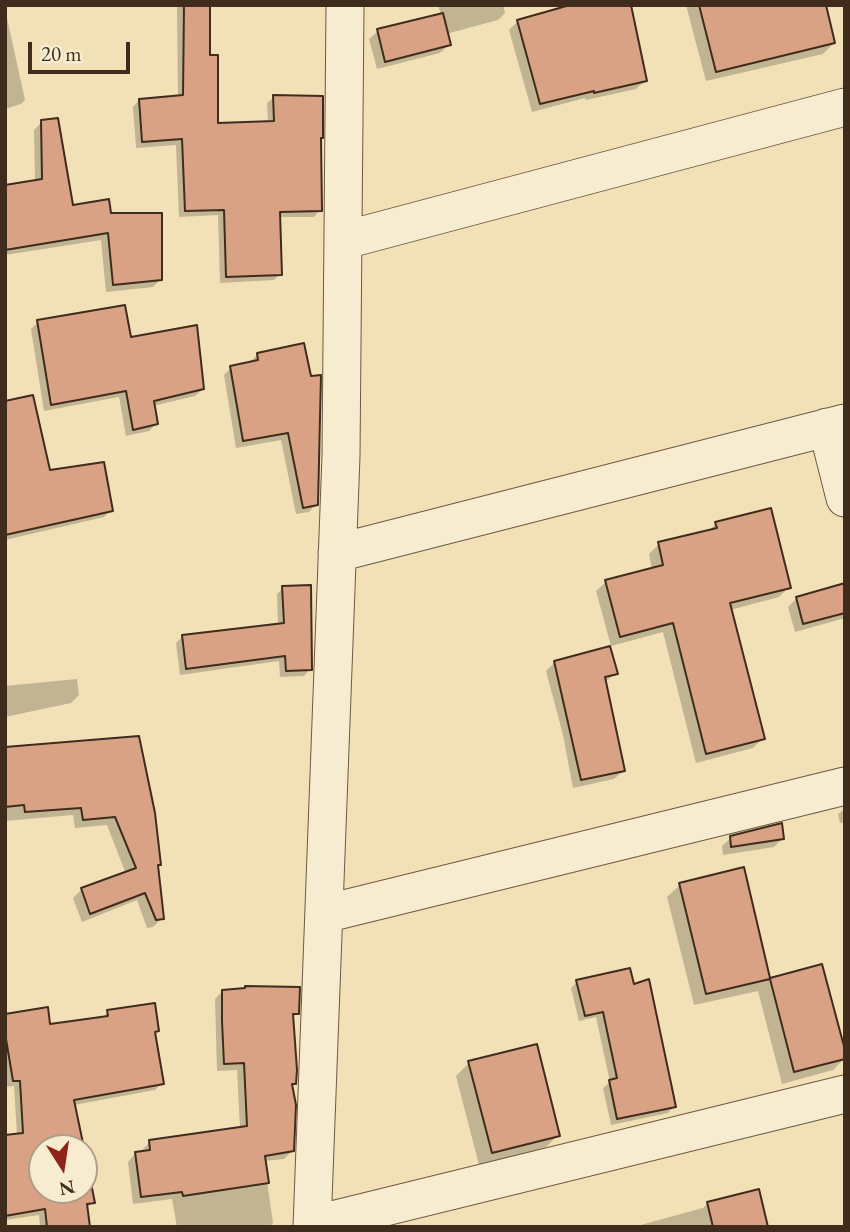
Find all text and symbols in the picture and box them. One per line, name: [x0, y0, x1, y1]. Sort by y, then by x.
scale bar: [32, 28, 133, 72]
text: 20 m: [41, 40, 82, 67]
north arrow: [28, 1134, 98, 1204]
text: N: [57, 1174, 77, 1202]

